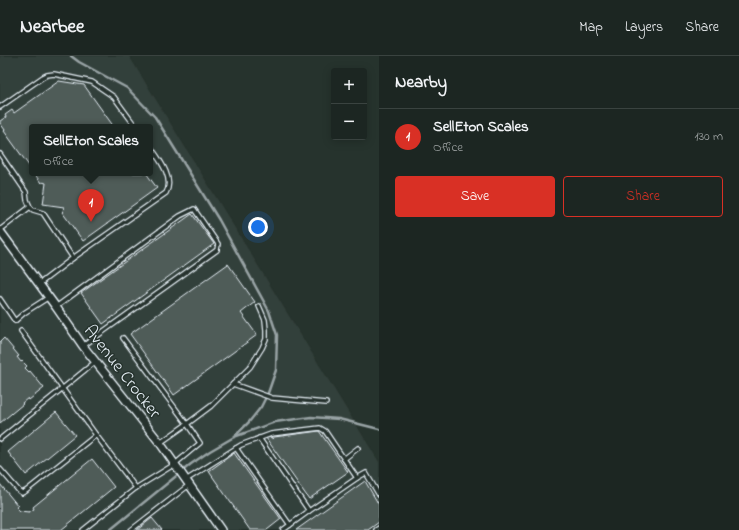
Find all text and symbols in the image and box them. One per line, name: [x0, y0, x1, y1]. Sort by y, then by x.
text: Nearbee: [20, 14, 85, 41]
text: Map: [579, 17, 603, 38]
text: Layers: [625, 17, 663, 38]
text: Share: [685, 17, 719, 38]
map controls: [331, 68, 367, 140]
button: +: [331, 68, 367, 104]
text: Nearby: [395, 70, 447, 95]
button: −: [331, 104, 367, 140]
text: SellEton Scales: [433, 116, 529, 138]
popup: [29, 124, 153, 176]
text: 1: [406, 127, 410, 146]
text: 130 m: [695, 127, 723, 146]
text: SellEton Scales: [43, 130, 139, 152]
text: Office: [433, 138, 463, 157]
text: Office: [43, 152, 73, 171]
button: Save: [395, 176, 555, 217]
button: Share: [563, 176, 723, 217]
pin: 1: [78, 189, 104, 222]
your location: [248, 217, 268, 237]
street label: Avenue Crocker: [76, 320, 167, 425]

